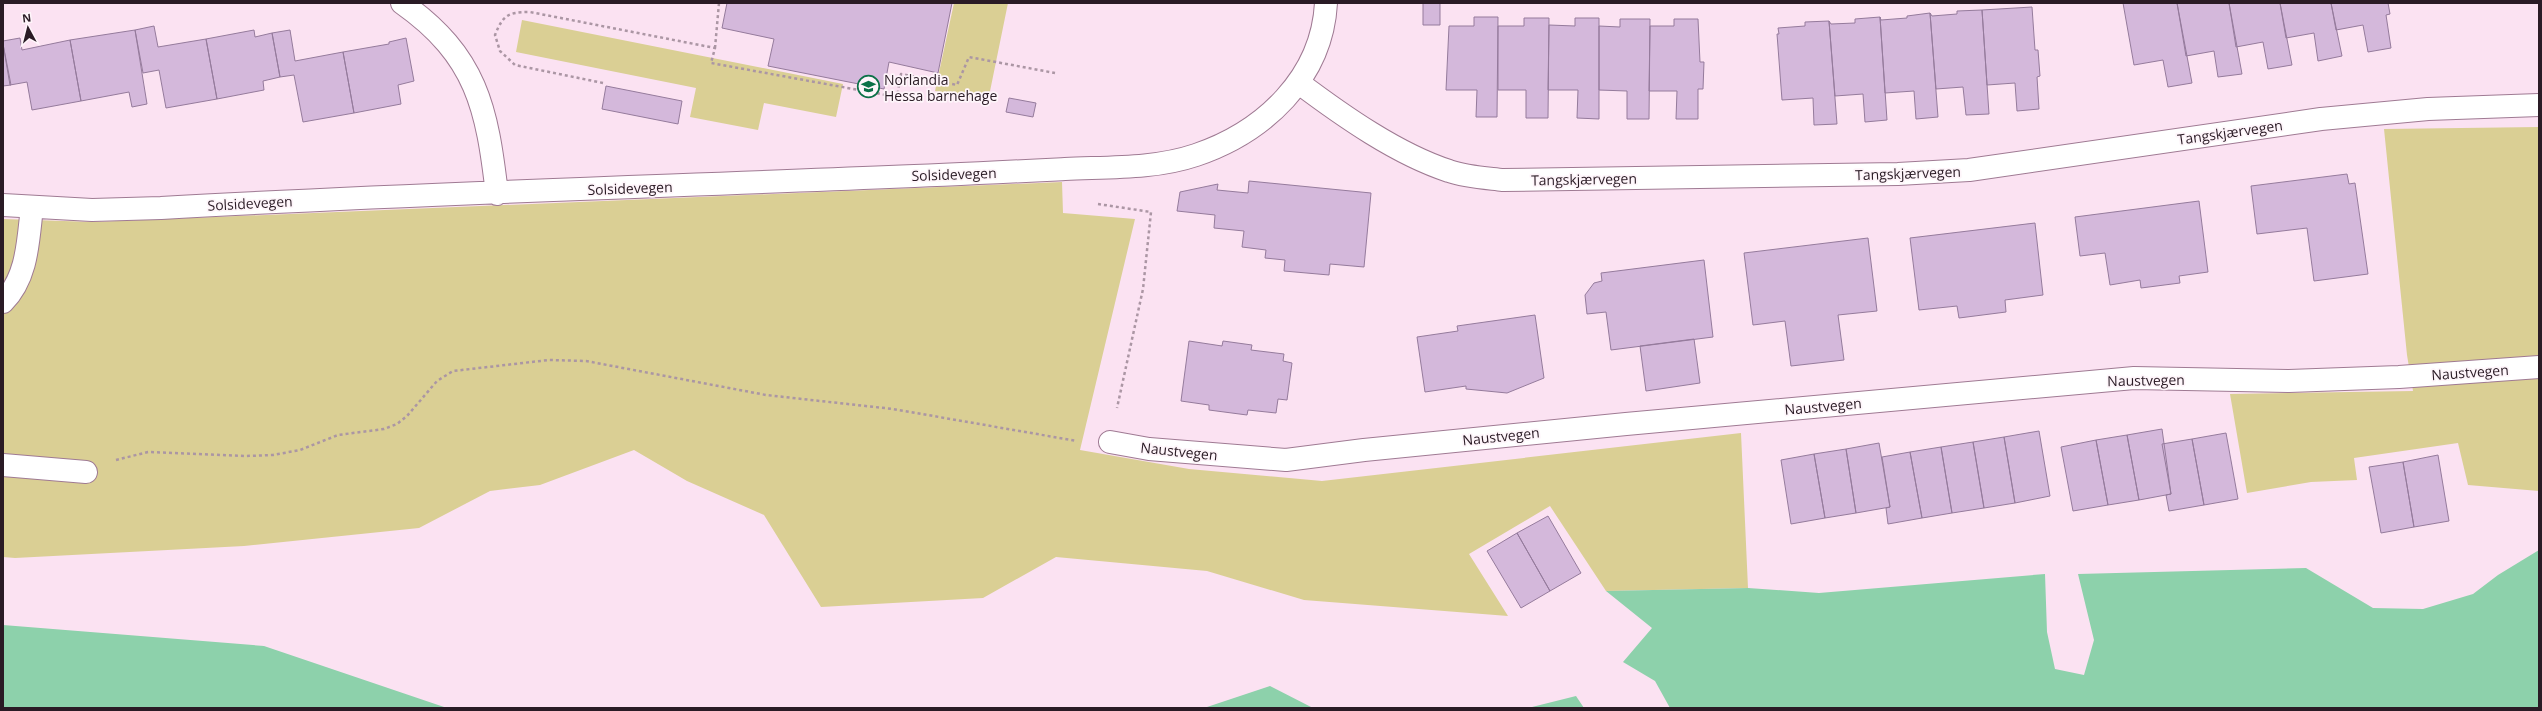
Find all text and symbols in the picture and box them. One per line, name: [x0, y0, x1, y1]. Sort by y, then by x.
north arrow: [8, 8, 48, 48]
text: N: [21, 10, 32, 26]
place label: Norlandia Hessa barnehage: [884, 70, 997, 105]
school or university icon: Norlandia Hessa barnehage: [855, 74, 881, 100]
street label: Tangskjærvegen: [2176, 115, 2284, 149]
street label: Tangskjærvegen: [1855, 162, 1961, 184]
street label: Solsidevegen: [911, 163, 997, 185]
street label: Tangskjærvegen: [1531, 169, 1637, 189]
street label: Solsidevegen: [587, 177, 673, 199]
street label: Solsidevegen: [207, 191, 293, 215]
street label: Naustvegen: [2431, 360, 2509, 384]
street label: Naustvegen: [2107, 370, 2185, 390]
street label: Naustvegen: [1784, 393, 1862, 419]
street label: Naustvegen: [1461, 423, 1541, 449]
street label: Naustvegen: [1139, 438, 1219, 464]

